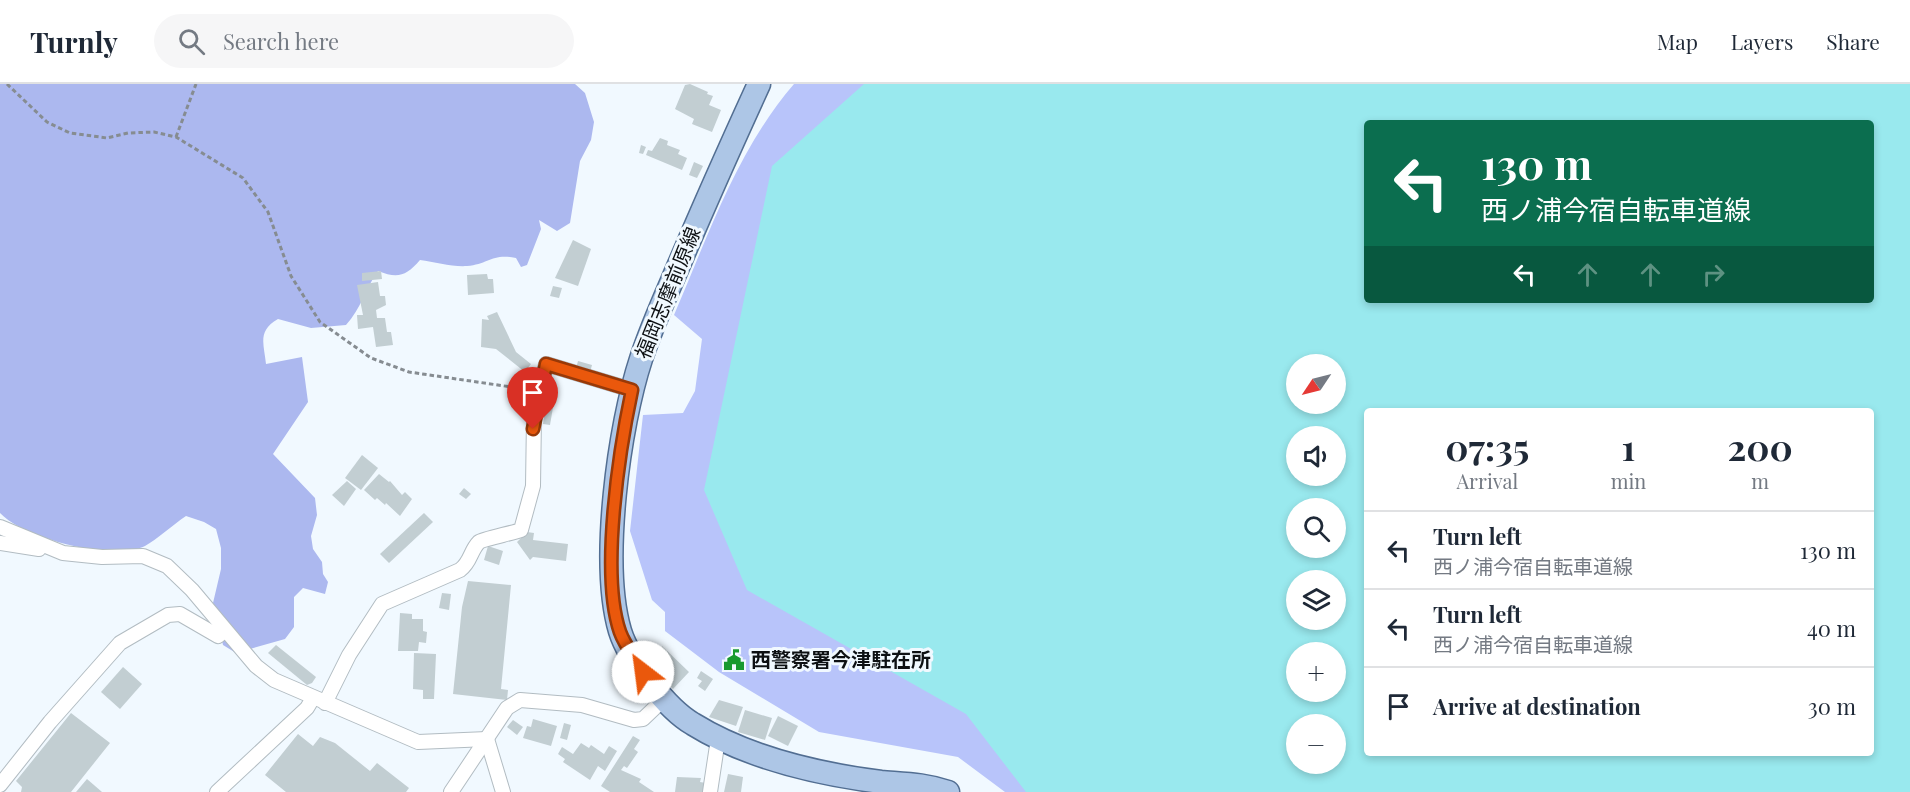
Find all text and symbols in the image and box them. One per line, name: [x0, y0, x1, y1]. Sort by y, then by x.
search box: [154, 14, 574, 68]
text: Turnly: [30, 23, 118, 60]
icon: search: [175, 25, 208, 58]
text: Search here: [223, 26, 339, 56]
text: Map: [1657, 27, 1698, 55]
text: Layers: [1731, 27, 1793, 55]
text: Share: [1826, 27, 1880, 55]
text: 130 m: [1481, 135, 1592, 191]
icon: left: [1382, 144, 1460, 222]
text: 西ノ浦今宿自転車道線: [1481, 191, 1751, 227]
street label: 福岡志摩前原線: [628, 222, 705, 362]
icon: left: [1508, 258, 1541, 291]
icon: ahead: [1571, 258, 1604, 291]
icon: ahead: [1634, 258, 1667, 291]
icon: right: [1697, 258, 1730, 291]
north arrow: [1286, 354, 1346, 414]
map controls: [1286, 354, 1346, 774]
pin: [507, 367, 558, 429]
icon: arrive: [516, 376, 549, 409]
text: 07:35: [1445, 422, 1529, 470]
text: 1: [1622, 422, 1635, 470]
text: 200: [1727, 422, 1793, 470]
button: sound: [1286, 426, 1346, 486]
text: Arrival: [1457, 467, 1518, 494]
text: min: [1611, 467, 1646, 494]
text: m: [1751, 467, 1769, 494]
button: search: [1286, 498, 1346, 558]
text: Turn left: [1433, 521, 1522, 551]
icon: left: [1382, 534, 1415, 567]
text: 130 m: [1800, 535, 1856, 565]
text: 西ノ浦今宿自転車道線: [1433, 552, 1633, 579]
button: layers: [1286, 570, 1346, 630]
text: Turn left: [1433, 599, 1522, 629]
icon: left: [1382, 612, 1415, 645]
text: 40 m: [1807, 613, 1856, 643]
text: 西ノ浦今宿自転車道線: [1433, 630, 1633, 657]
position arrow: [611, 640, 675, 704]
button: +: [1286, 642, 1346, 702]
place label: 西警察署今津駐在所: [751, 645, 931, 672]
public building icon: 西警察署今津駐在所: [722, 648, 746, 672]
icon: arrive: [1382, 690, 1415, 723]
text: Arrive at destination: [1433, 691, 1641, 721]
text: 30 m: [1808, 691, 1856, 721]
button: −: [1286, 714, 1346, 774]

